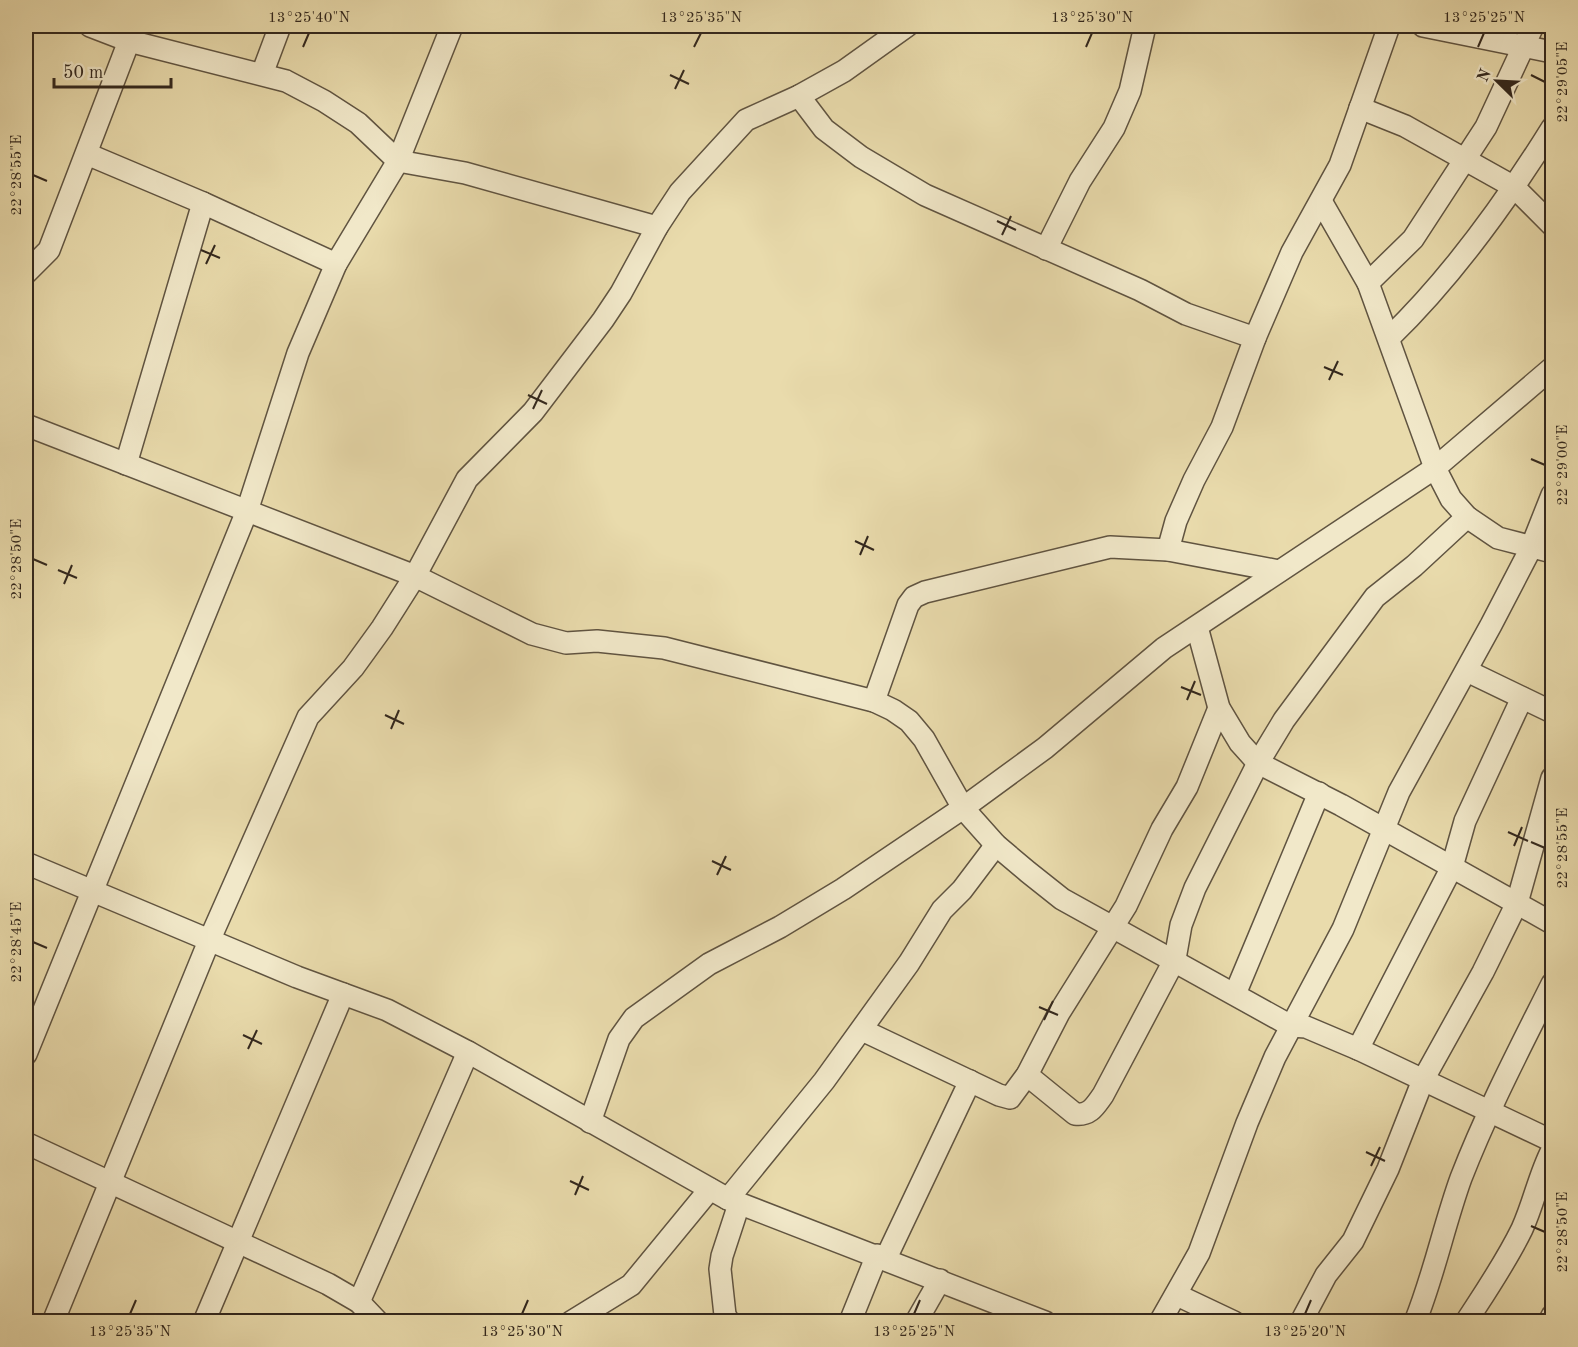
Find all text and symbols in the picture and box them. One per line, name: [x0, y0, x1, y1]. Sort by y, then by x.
text: 13°25'40"N: [268, 11, 350, 26]
text: 13°25'35"N: [660, 11, 742, 26]
text: 13°25'30"N: [1051, 11, 1133, 26]
text: 13°25'25"N: [1443, 11, 1525, 26]
text: 22°29'05"E: [1556, 42, 1571, 122]
scale bar: [54, 51, 171, 89]
north arrow: [1467, 51, 1527, 111]
text: 50 m: [63, 64, 103, 82]
text: N: [1475, 66, 1495, 85]
text: 22°28'55"E: [10, 135, 25, 215]
text: 22°29'00"E: [1556, 425, 1571, 505]
text: 22°28'50"E: [10, 519, 25, 599]
text: 22°28'55"E: [1556, 808, 1571, 888]
text: 22°28'45"E: [10, 902, 25, 982]
text: 22°28'50"E: [1556, 1192, 1571, 1272]
text: 13°25'35"N: [89, 1325, 171, 1340]
text: 13°25'30"N: [481, 1325, 563, 1340]
text: 13°25'25"N: [873, 1325, 955, 1340]
text: 13°25'20"N: [1264, 1325, 1346, 1340]

